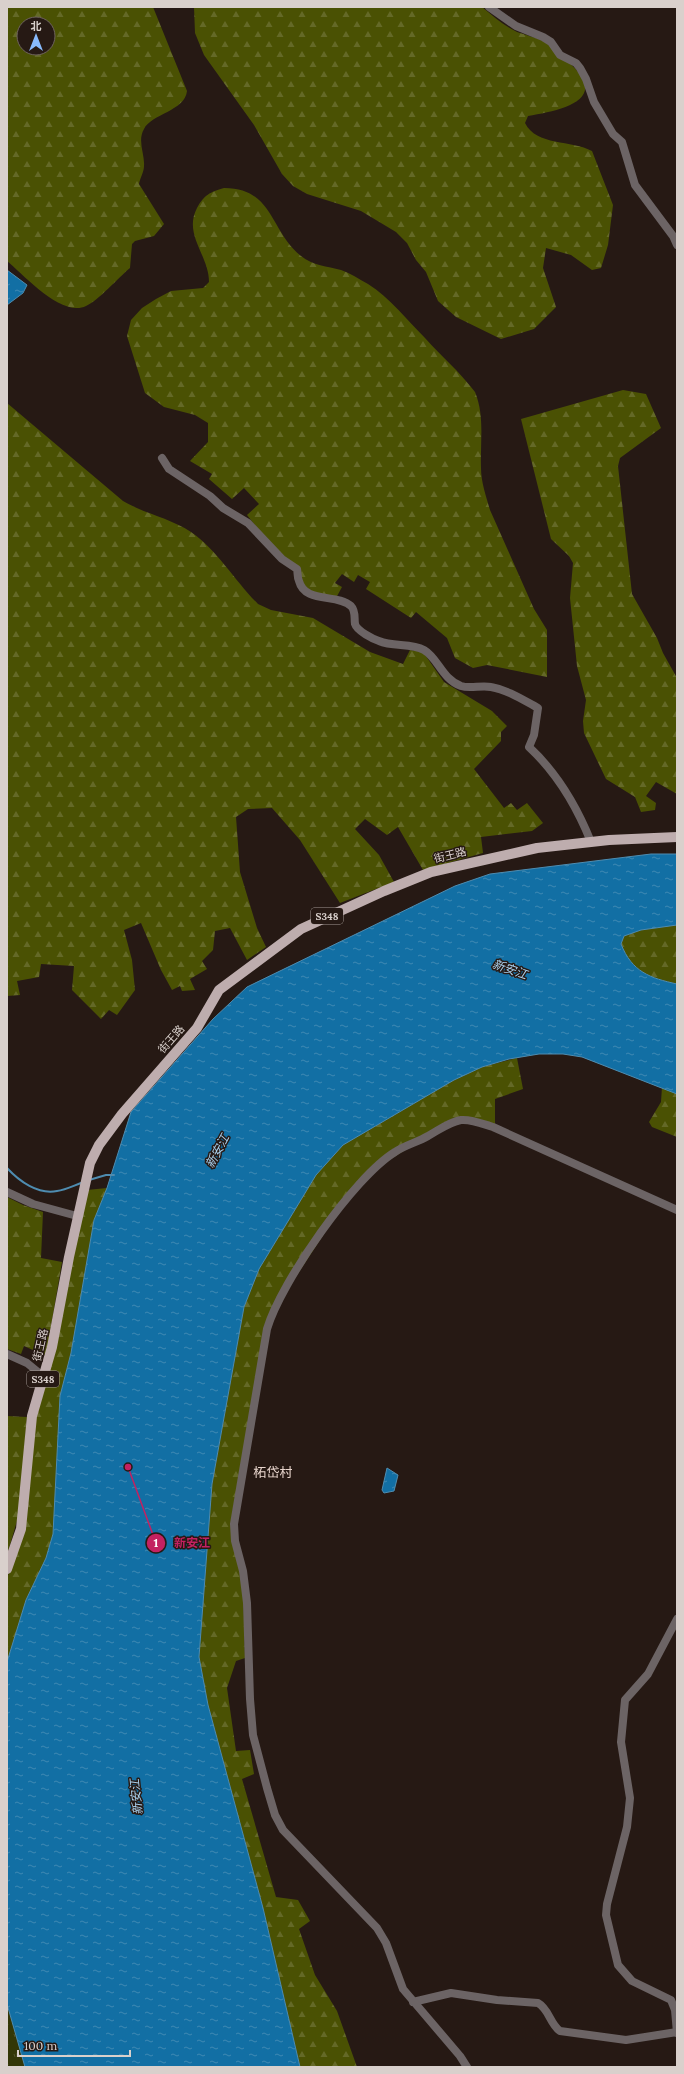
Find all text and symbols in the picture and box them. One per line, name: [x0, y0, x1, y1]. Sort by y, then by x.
north arrow: [16, 16, 56, 56]
text: 北: [31, 19, 42, 33]
street label: 街王路: [432, 844, 468, 866]
road number: S348: [311, 908, 343, 924]
water label: 新安江: [491, 956, 531, 983]
street label: 街王路: [155, 1022, 187, 1056]
water label: 新安江: [202, 1130, 233, 1170]
street label: 街王路: [29, 1327, 51, 1363]
road number: S348: [27, 1371, 59, 1387]
district label: 柘岱村: [253, 1464, 293, 1481]
callout: 新安江: [146, 1531, 218, 1555]
text: 1: [154, 1535, 159, 1550]
text: 新安江: [174, 1535, 210, 1550]
water label: 新安江: [126, 1776, 145, 1816]
scale bar: [18, 2032, 130, 2058]
text: 100 m: [24, 2038, 57, 2053]

